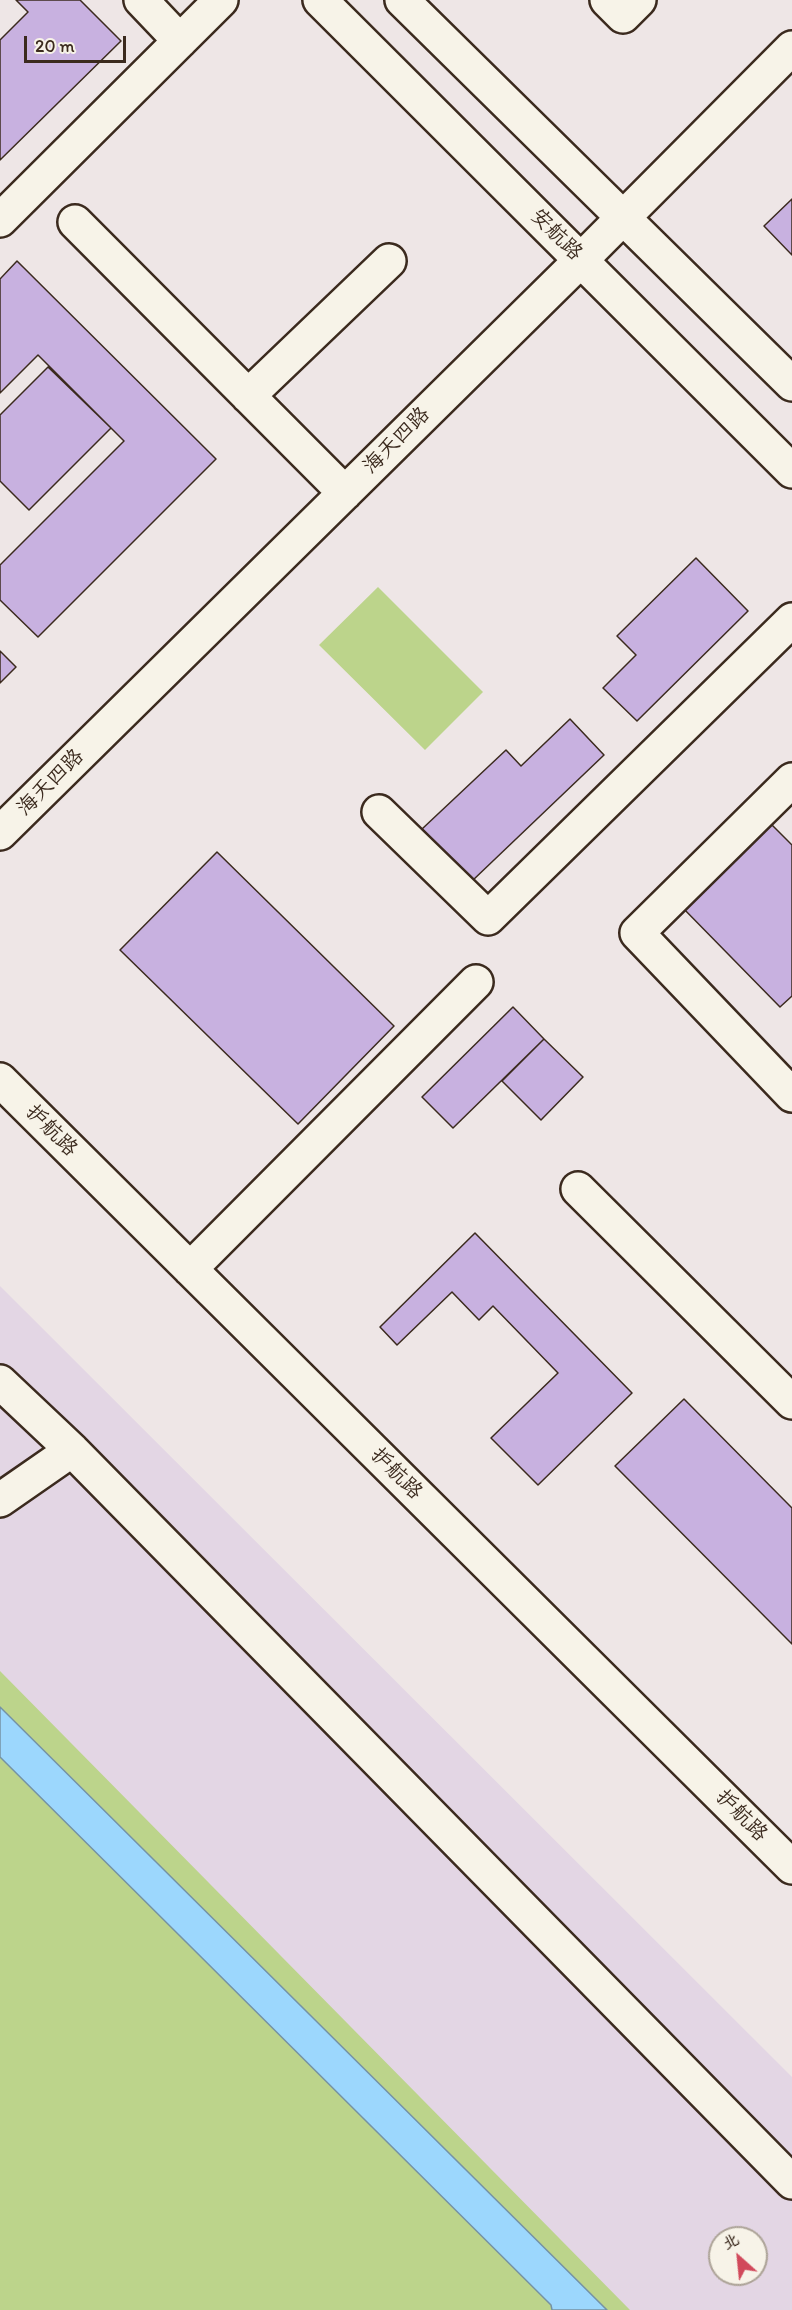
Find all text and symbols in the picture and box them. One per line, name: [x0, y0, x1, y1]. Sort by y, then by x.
scale bar: [27, 24, 129, 62]
text: 20 m: [35, 35, 75, 57]
street label: 安航路: [525, 204, 587, 266]
street label: 海天四路: [358, 402, 436, 480]
street label: 海天四路: [12, 744, 90, 822]
street label: 护航路: [20, 1100, 82, 1162]
street label: 护航路: [365, 1443, 427, 1505]
street label: 护航路: [710, 1785, 772, 1847]
north arrow: [708, 2226, 768, 2286]
text: 北: [719, 2229, 742, 2253]

